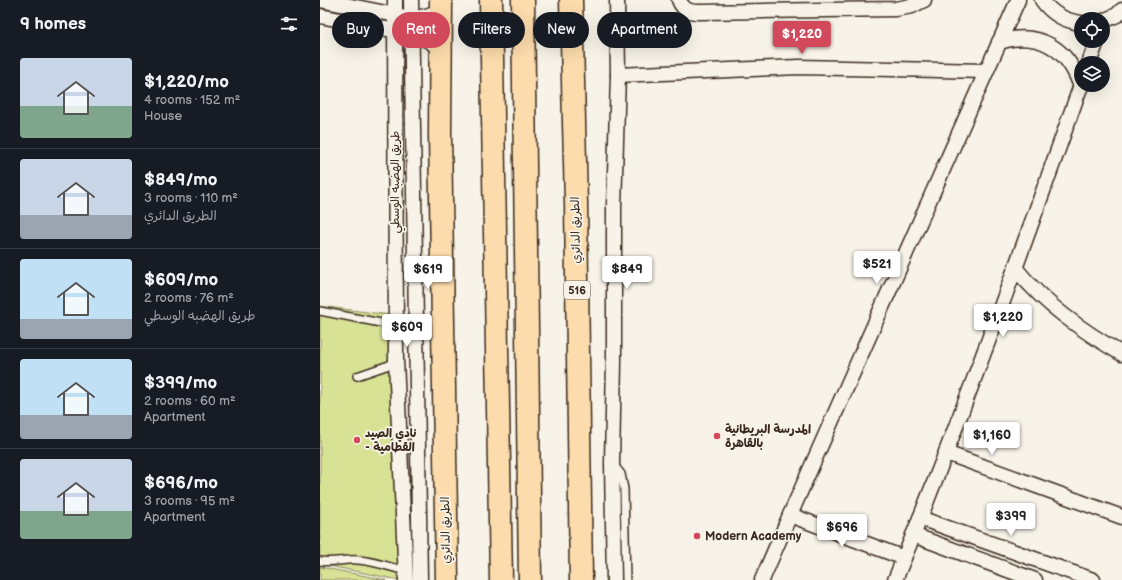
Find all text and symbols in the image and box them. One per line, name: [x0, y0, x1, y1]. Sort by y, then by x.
chip: Buy: [332, 12, 384, 48]
chip: Rent: [392, 12, 450, 48]
chip: Filters: [458, 12, 525, 48]
chip: New: [533, 12, 589, 48]
chip: Apartment: [597, 12, 692, 48]
map controls: [1074, 12, 1110, 92]
button: locate: [1074, 12, 1110, 48]
icon: filters: [278, 13, 300, 35]
text: 9 homes: [20, 14, 86, 34]
pin: $1,220: [769, 21, 835, 55]
text: $1,220: [782, 26, 822, 42]
button: layers: [1074, 56, 1110, 92]
text: $1,220/mo: [144, 72, 229, 92]
icon: home: [52, 74, 100, 122]
text: 4 rooms · 152 m²: [144, 92, 240, 108]
text: House: [144, 108, 182, 124]
street label: طريق الهضبه الوسطي: [388, 131, 406, 233]
text: $849/mo: [144, 170, 218, 190]
icon: home: [52, 175, 100, 223]
text: 3 rooms · 110 m²: [144, 190, 238, 206]
street label: الطريق الدائري: [568, 196, 585, 264]
text: الطريق الدائري: [144, 208, 217, 224]
pin: $521: [853, 251, 901, 285]
pin: $619: [404, 256, 452, 290]
pin: $849: [603, 256, 651, 290]
text: $521: [862, 256, 892, 272]
text: $619: [413, 261, 443, 277]
text: $849: [611, 261, 643, 277]
text: $609/mo: [144, 270, 218, 290]
icon: home: [52, 275, 100, 323]
road number: 516: [564, 281, 590, 299]
text: 2 rooms · 76 m²: [144, 290, 234, 306]
pin: $1,220: [970, 304, 1036, 338]
text: طريق الهضبه الوسطي: [144, 308, 256, 324]
text: $1,220: [983, 309, 1023, 325]
pin: $609: [383, 314, 431, 348]
text: $609: [391, 319, 423, 335]
text: $399/mo: [144, 373, 217, 393]
icon: home: [52, 375, 100, 423]
text: 2 rooms · 60 m²: [144, 393, 236, 409]
text: Apartment: [144, 409, 205, 425]
place label: المدرسة البريطانية بالقاهرة: [725, 422, 811, 451]
pin: $1,160: [959, 422, 1025, 456]
place label: نادي الصيد - القطامية: [365, 426, 417, 455]
text: $1,160: [973, 427, 1011, 443]
marker: المدرسة البريطانية بالقاهرة: [712, 431, 722, 441]
marker: نادي الصيد - القطامية: [352, 435, 362, 445]
text: $696/mo: [144, 473, 218, 493]
icon: home: [52, 475, 100, 523]
text: 3 rooms · 95 m²: [144, 493, 235, 509]
street label: الطريق الدائري: [438, 496, 455, 564]
pin: $399: [987, 503, 1035, 537]
text: $399: [995, 508, 1027, 524]
text: Apartment: [144, 509, 205, 525]
pin: $696: [818, 514, 866, 548]
text: $696: [826, 519, 858, 535]
place label: Modern Academy: [705, 529, 802, 544]
marker: Modern Academy: [692, 531, 702, 541]

